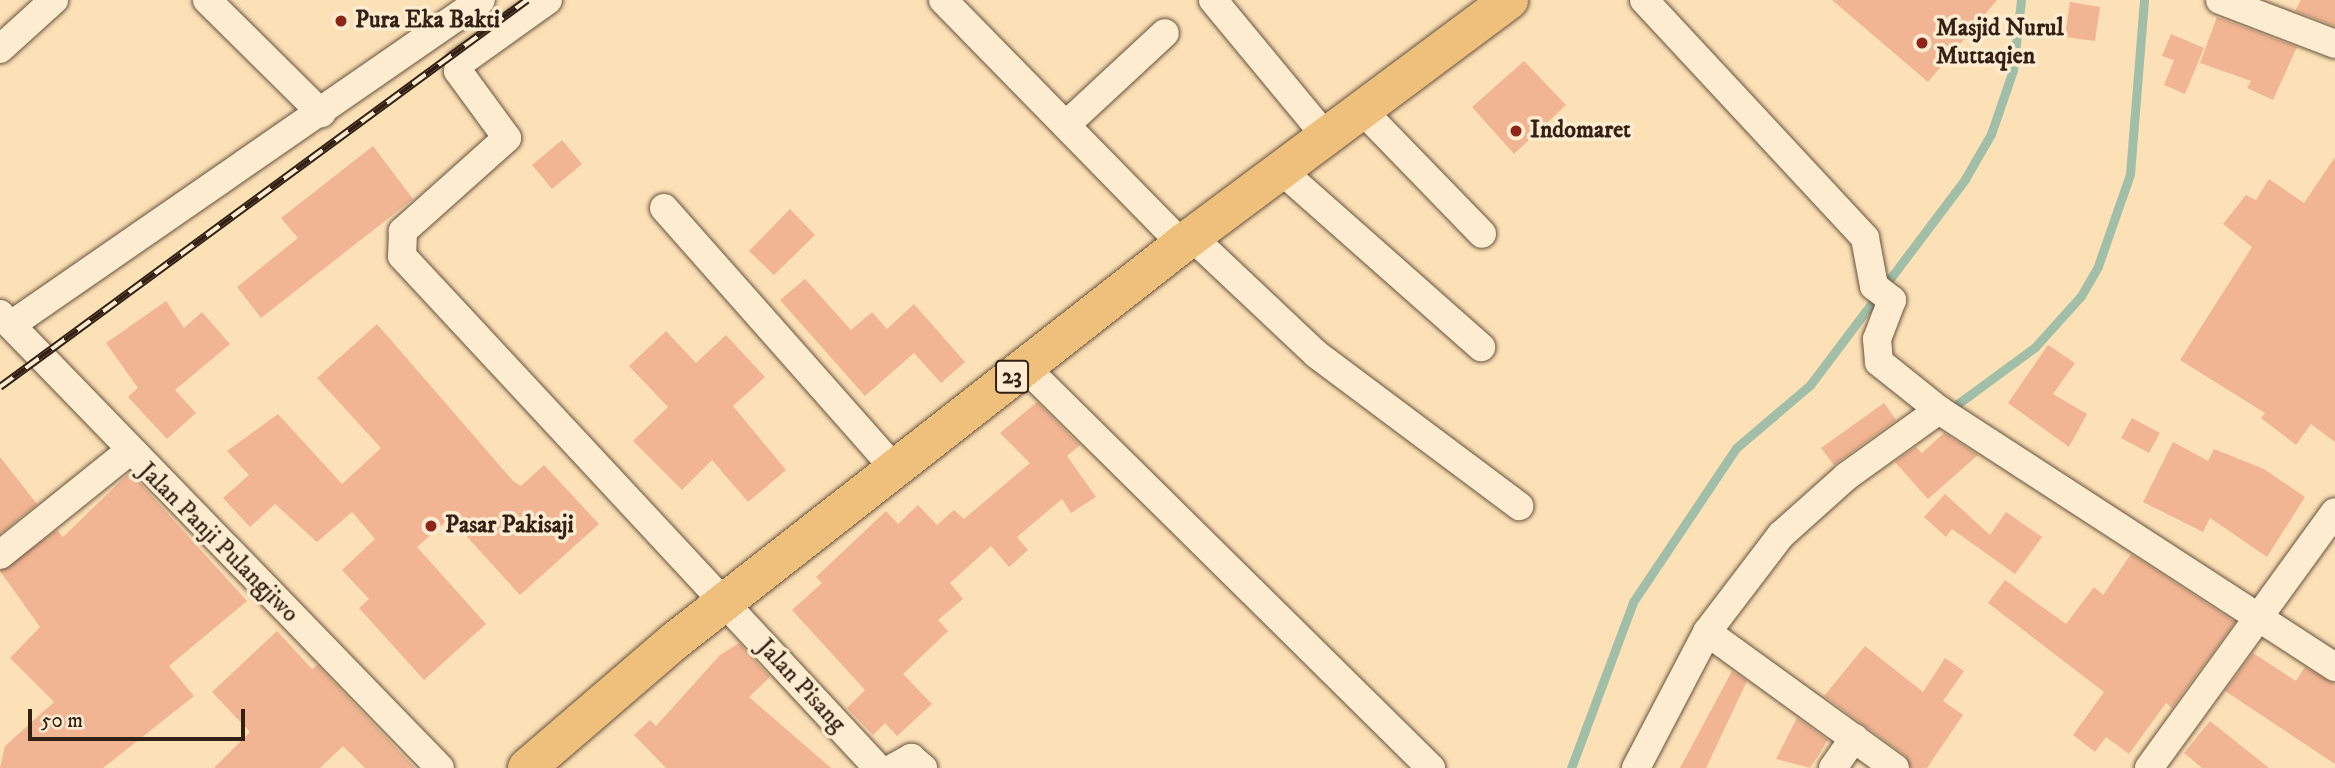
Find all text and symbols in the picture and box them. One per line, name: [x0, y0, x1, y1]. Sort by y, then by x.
place label: Pura Eka Bakti: [355, 7, 500, 35]
marker: Pura Eka Bakti: [333, 13, 349, 29]
place label: Masjid Nurul Muttaqien: [1936, 15, 2064, 71]
marker: Masjid Nurul Muttaqien: [1914, 35, 1930, 51]
place label: Indomaret: [1530, 117, 1631, 145]
marker: Indomaret: [1508, 123, 1524, 139]
road number: 23: [995, 358, 1030, 396]
street label: Jalan Panji Pulangjiwo: [132, 457, 304, 629]
place label: Pasar Pakisaji: [445, 512, 574, 540]
marker: Pasar Pakisaji: [423, 518, 439, 534]
street label: Jalan Pisang: [751, 633, 851, 739]
scale bar: [32, 694, 248, 738]
text: 50 m: [41, 708, 83, 734]

